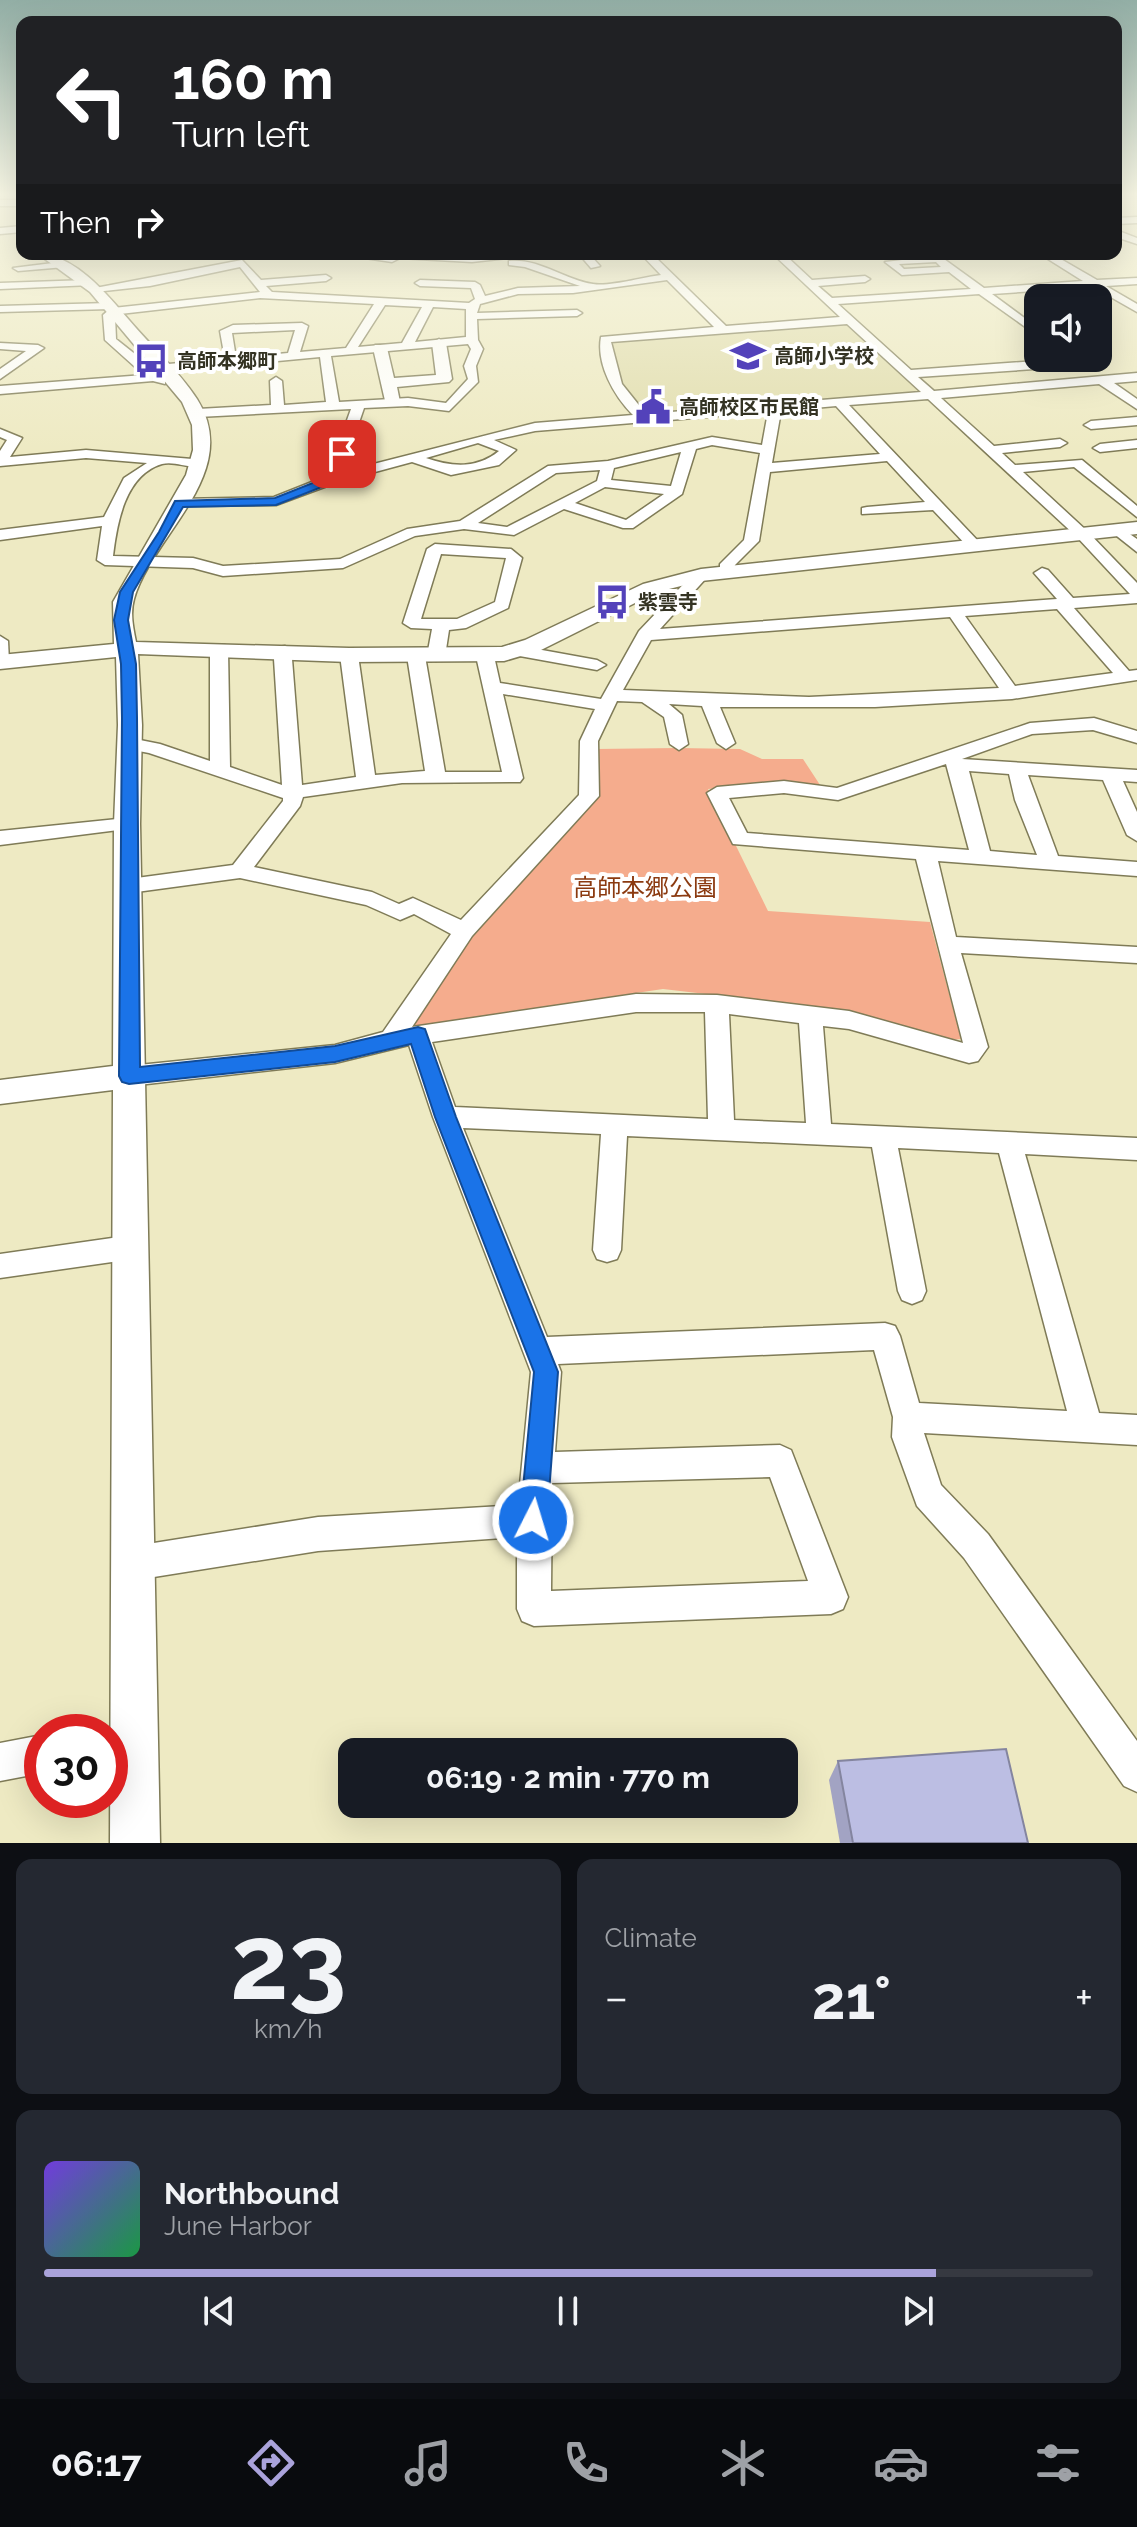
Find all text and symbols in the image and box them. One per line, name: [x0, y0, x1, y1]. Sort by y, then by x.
text: 160 m: [172, 46, 334, 112]
icon: left: [40, 48, 144, 152]
text: Turn left: [172, 113, 310, 155]
icon: right: [127, 200, 171, 244]
text: Then: [40, 205, 111, 240]
map controls: [1024, 284, 1112, 372]
button: sound: [1024, 284, 1112, 372]
school or university icon: 高師小学校: [729, 337, 767, 375]
bus stop icon: 高師本郷町: [132, 342, 170, 380]
place label: 高師小学校: [774, 344, 874, 368]
place label: 高師本郷町: [177, 349, 277, 373]
public building icon: 高師校区市民館: [634, 388, 672, 426]
place label: 高師校区市民館: [679, 395, 819, 419]
pin: [308, 420, 376, 488]
icon: arrive: [320, 432, 364, 476]
bus stop icon: 紫雲寺: [593, 583, 631, 621]
place label: 紫雲寺: [638, 590, 698, 614]
park label: 高師本郷公園: [573, 873, 717, 902]
position arrow: [491, 1478, 575, 1562]
speed limit sign: 30: [24, 1714, 128, 1818]
text: 06:19 · 2 min · 770 m: [426, 1760, 710, 1795]
text: 23: [230, 1901, 347, 2023]
text: Climate: [605, 1923, 697, 1953]
text: 21°: [812, 1963, 891, 2033]
text: −: [605, 1972, 628, 2023]
text: +: [1075, 1972, 1093, 2023]
text: km/h: [254, 2014, 323, 2044]
text: Northbound: [164, 2176, 339, 2211]
text: June Harbor: [164, 2211, 312, 2241]
icon: previous: [197, 2289, 241, 2333]
icon: pause: [546, 2289, 590, 2333]
icon: next: [896, 2289, 940, 2333]
icon: directions: [243, 2435, 299, 2491]
icon: music: [400, 2435, 456, 2491]
icon: phone: [558, 2435, 614, 2491]
icon: climate: [715, 2435, 771, 2491]
icon: car: [873, 2435, 929, 2491]
icon: filters: [1030, 2435, 1086, 2491]
text: 06:17: [51, 2442, 142, 2484]

